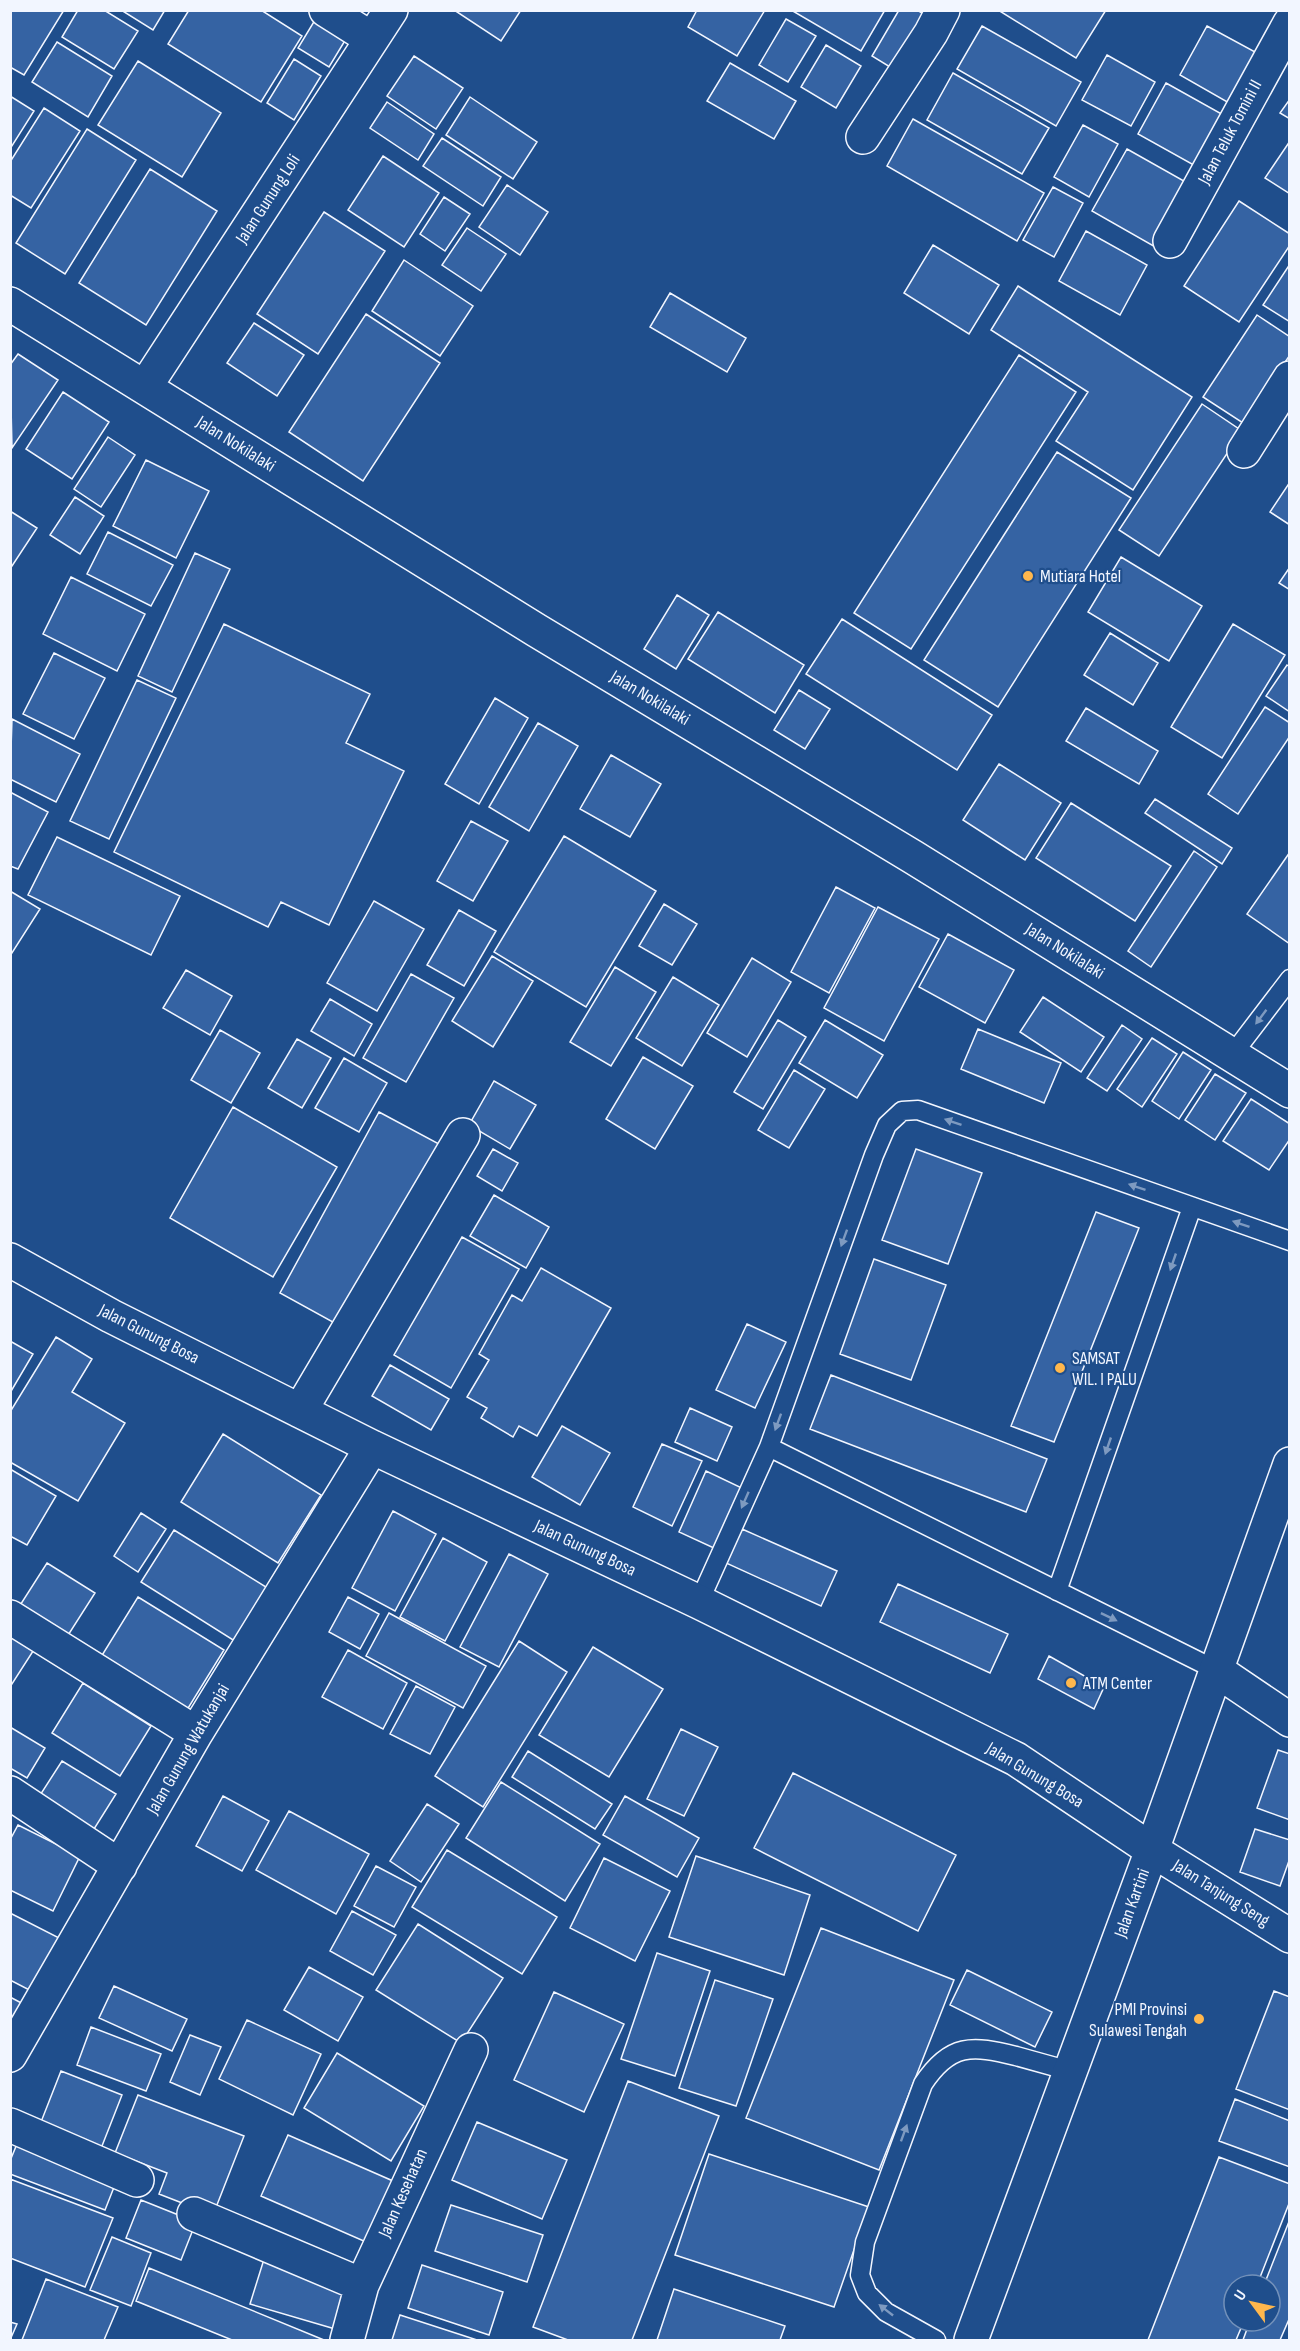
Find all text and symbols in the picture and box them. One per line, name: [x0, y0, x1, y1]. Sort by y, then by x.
street label: Jalan Teluk Tomini II: [1193, 76, 1266, 189]
street label: Jalan Gunung Loli: [231, 151, 305, 248]
street label: Jalan Nokilalaki: [192, 411, 279, 477]
place label: Mutiara Hotel: [1040, 566, 1121, 587]
marker: Mutiara Hotel: [1021, 569, 1035, 583]
street label: Jalan Nokilalaki: [606, 666, 694, 730]
street label: Jalan Nokilalaki: [1021, 918, 1108, 984]
one-way arrow: [1255, 1010, 1267, 1025]
one-way arrow: [944, 1117, 962, 1127]
one-way arrow: [1128, 1182, 1146, 1192]
one-way arrow: [1232, 1218, 1250, 1228]
one-way arrow: [838, 1229, 848, 1247]
one-way arrow: [1167, 1253, 1177, 1271]
street label: Jalan Gunung Bosa: [94, 1299, 203, 1368]
place label: SAMSAT WIL. I PALU: [1072, 1348, 1137, 1390]
marker: SAMSAT WIL. I PALU: [1053, 1361, 1067, 1375]
one-way arrow: [772, 1413, 782, 1431]
one-way arrow: [1102, 1437, 1112, 1455]
one-way arrow: [740, 1492, 749, 1509]
street label: Jalan Gunung Bosa: [530, 1515, 639, 1581]
one-way arrow: [1101, 1612, 1118, 1622]
place label: ATM Center: [1082, 1673, 1152, 1694]
marker: ATM Center: [1064, 1676, 1078, 1690]
street label: Jalan Gunung Watukanjai: [142, 1680, 234, 1819]
street label: Jalan Gunung Bosa: [982, 1737, 1088, 1812]
street label: Jalan Tanjung Seng: [1168, 1854, 1273, 1931]
street label: Jalan Kartini: [1110, 1866, 1154, 1941]
place label: PMI Provinsi Sulawesi Tengah: [1089, 1999, 1187, 2041]
marker: PMI Provinsi Sulawesi Tengah: [1192, 2012, 1206, 2026]
one-way arrow: [900, 2123, 910, 2141]
street label: Jalan Kesehatan: [374, 2145, 432, 2242]
north arrow: [1222, 2273, 1282, 2333]
text: U: [1230, 2287, 1251, 2304]
one-way arrow: [878, 2304, 894, 2317]

